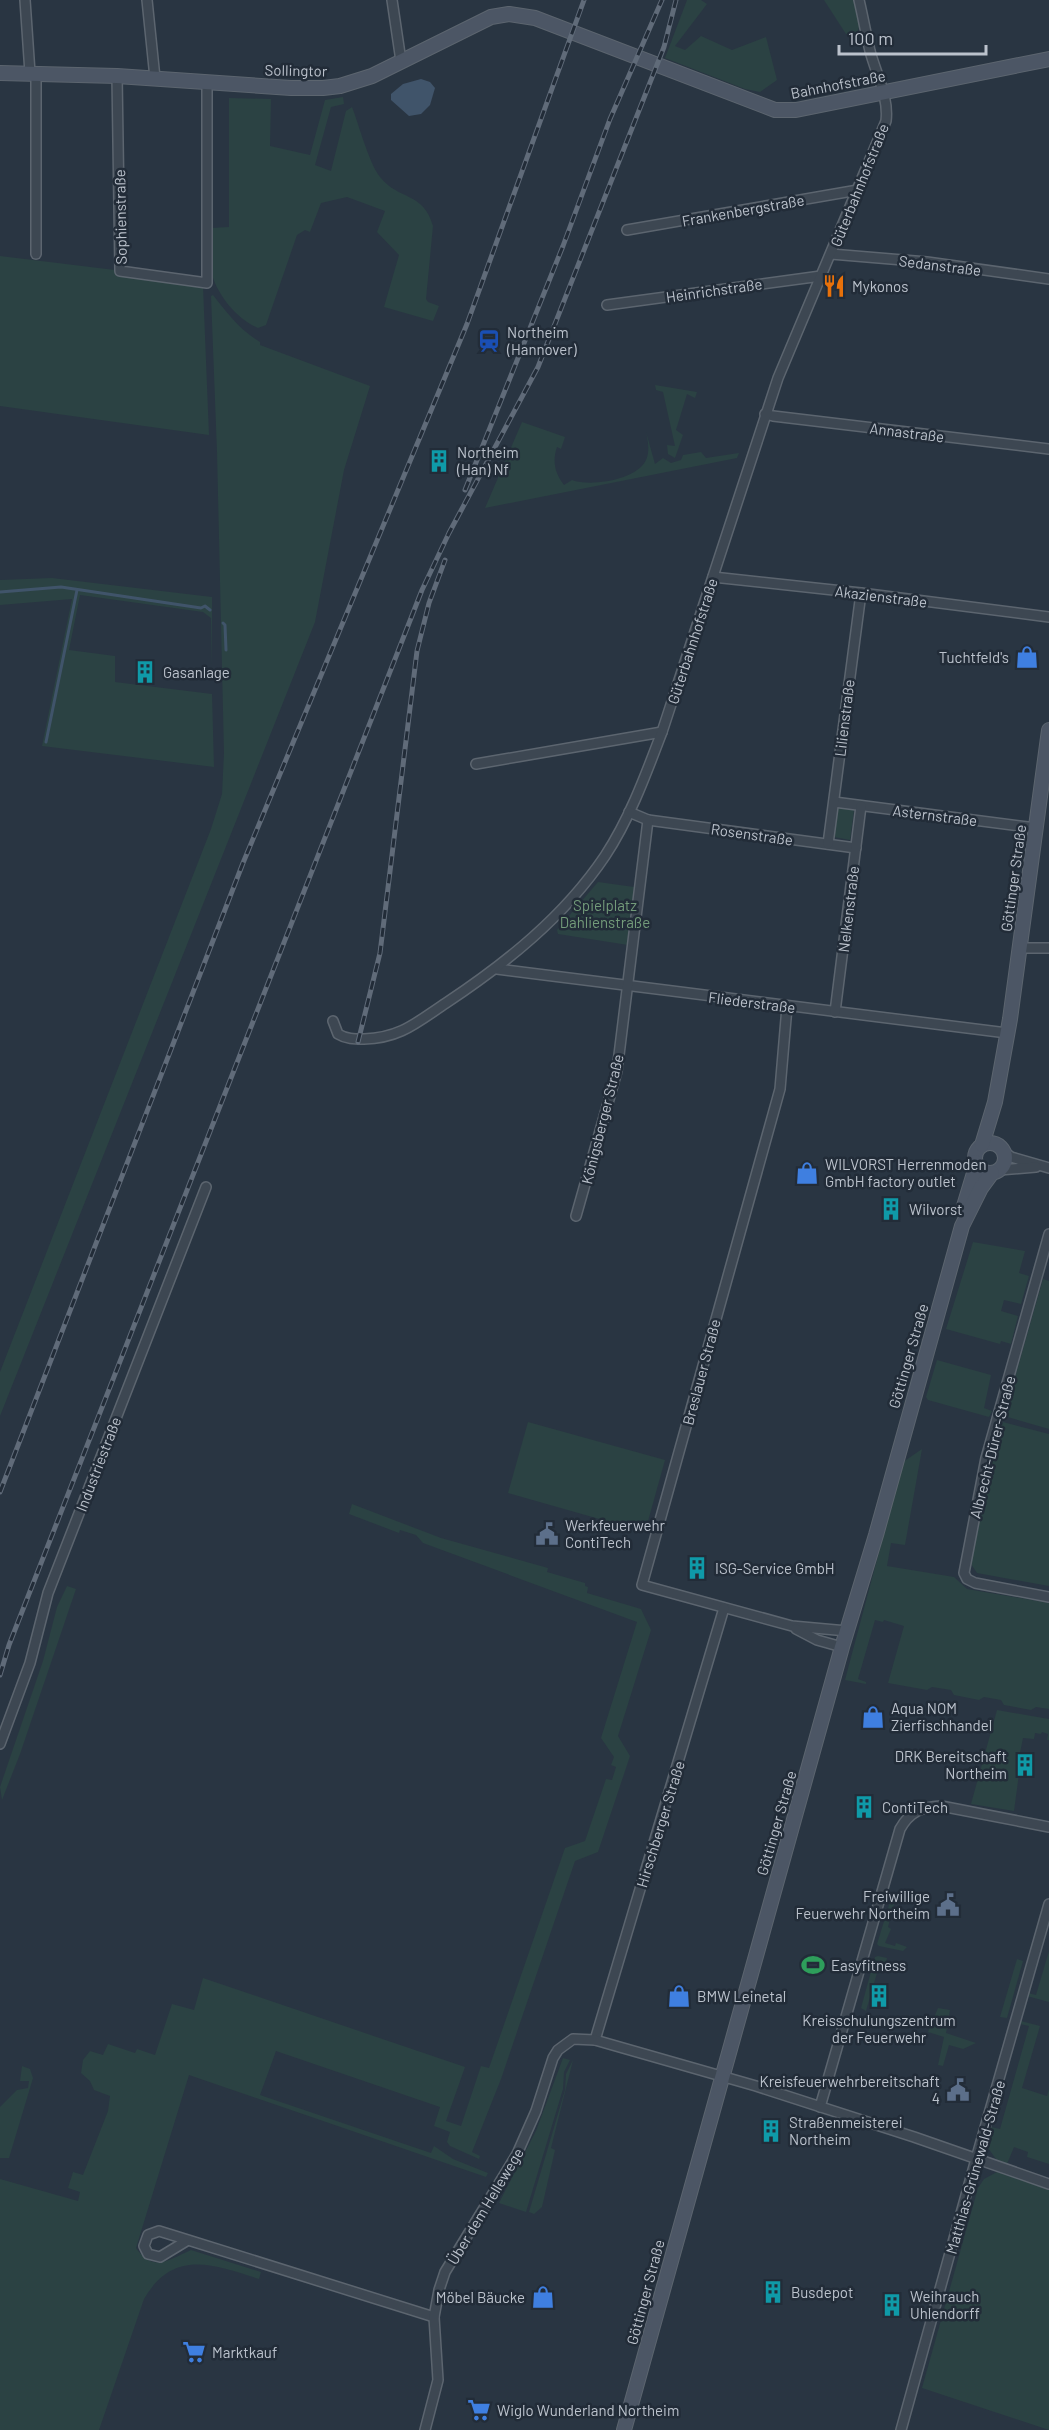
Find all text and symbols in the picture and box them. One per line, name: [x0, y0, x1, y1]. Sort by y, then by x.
scale bar: [839, 18, 986, 56]
text: 100 m: [848, 27, 893, 49]
street label: Sollingtor: [265, 60, 328, 80]
street label: Bahnhofstraße: [789, 66, 887, 102]
street label: Güterbahnhofstraße: [826, 121, 892, 249]
street label: Sophienstraße: [110, 169, 130, 265]
street label: Frankenbergstraße: [680, 190, 806, 230]
street label: Sedanstraße: [898, 251, 982, 279]
restaurant icon: Mykonos: [821, 273, 847, 299]
street label: Heinrichstraße: [665, 274, 763, 306]
place label: Mykonos: [852, 277, 908, 295]
place label: Northeim (Hannover): [506, 323, 577, 358]
station icon: Northeim (Hannover): [476, 328, 502, 354]
street label: Annastraße: [869, 418, 945, 446]
place label: Northeim (Han) Nf: [456, 443, 519, 478]
building icon: Northeim (Han) Nf: [426, 448, 452, 474]
street label: Güterbahnhofstraße: [663, 576, 721, 706]
street label: Akazienstraße: [834, 581, 928, 611]
shop icon: Tuchtfeld's: [1014, 644, 1040, 670]
place label: Tuchtfeld's: [939, 648, 1009, 666]
building icon: Gasanlage: [132, 659, 158, 685]
place label: Gasanlage: [163, 663, 230, 681]
street label: Lilienstraße: [830, 678, 858, 758]
street label: Asternstraße: [892, 801, 978, 829]
street label: Rosenstraße: [710, 819, 794, 849]
street label: Göttinger Straße: [997, 823, 1029, 933]
street label: Nelkenstraße: [834, 865, 862, 953]
park label: Spielplatz Dahlienstraße: [560, 896, 650, 931]
street label: Fliederstraße: [707, 988, 797, 1016]
street label: Königsberger Straße: [577, 1052, 627, 1186]
place label: WILVORST Herrenmoden GmbH factory outlet: [825, 1155, 987, 1190]
shop icon: WILVORST Herrenmoden GmbH factory outlet: [794, 1160, 820, 1186]
building icon: Wilvorst: [878, 1196, 904, 1222]
place label: Wilvorst: [909, 1200, 963, 1218]
street label: Göttinger Straße: [884, 1302, 932, 1410]
street label: Breslauer Straße: [678, 1317, 724, 1427]
street label: Albrecht-Dürer-Straße: [966, 1374, 1018, 1520]
street label: Industriestraße: [72, 1414, 124, 1514]
place label: Werkfeuerwehr ContiTech: [565, 1516, 666, 1551]
public building icon: Werkfeuerwehr ContiTech: [534, 1521, 560, 1547]
building icon: ISG-Service GmbH: [684, 1555, 710, 1581]
place label: ISG-Service GmbH: [715, 1559, 835, 1577]
place label: Aqua NOM Zierfischhandel: [891, 1699, 992, 1734]
shop icon: Aqua NOM Zierfischhandel: [860, 1704, 886, 1730]
place label: DRK Bereitschaft Northeim: [895, 1747, 1007, 1782]
building icon: DRK Bereitschaft Northeim: [1012, 1752, 1038, 1778]
street label: Hirschberger Straße: [632, 1758, 688, 1890]
street label: Göttinger Straße: [752, 1769, 800, 1877]
building icon: ContiTech: [851, 1794, 877, 1820]
place label: ContiTech: [882, 1798, 948, 1816]
place label: Freiwillige Feuerwehr Northeim: [795, 1887, 930, 1922]
public building icon: Freiwillige Feuerwehr Northeim: [935, 1892, 961, 1918]
sports icon: Easyfitness: [800, 1952, 826, 1978]
place label: Easyfitness: [831, 1956, 906, 1974]
shop icon: BMW Leinetal: [666, 1983, 692, 2009]
building icon: Kreisschulungszentrum der Feuerwehr: [866, 1983, 892, 2009]
place label: BMW Leinetal: [697, 1987, 786, 2005]
place label: Kreisschulungszentrum der Feuerwehr: [802, 2011, 956, 2046]
place label: Kreisfeuerwehrbereitschaft 4: [760, 2072, 940, 2107]
public building icon: Kreisfeuerwehrbereitschaft 4: [945, 2077, 971, 2103]
street label: Matthias-Grünewald-Straße: [942, 2078, 1008, 2256]
place label: Straßenmeisterei Northeim: [789, 2113, 903, 2148]
building icon: Straßenmeisterei Northeim: [758, 2118, 784, 2144]
street label: Über dem Hellewege: [443, 2144, 527, 2268]
street label: Göttinger Straße: [622, 2237, 668, 2347]
building icon: Busdepot: [760, 2279, 786, 2305]
place label: Busdepot: [791, 2283, 853, 2301]
shop icon: Möbel Bäucke: [530, 2284, 556, 2310]
place label: Weihrauch Uhlendorff: [910, 2287, 980, 2322]
place label: Möbel Bäucke: [436, 2288, 525, 2306]
building icon: Weihrauch Uhlendorff: [879, 2292, 905, 2318]
supermarket icon: Marktkauf: [181, 2339, 207, 2365]
place label: Marktkauf: [212, 2343, 277, 2361]
supermarket icon: Wiglo Wunderland Northeim: [466, 2397, 492, 2423]
place label: Wiglo Wunderland Northeim: [497, 2401, 679, 2419]

